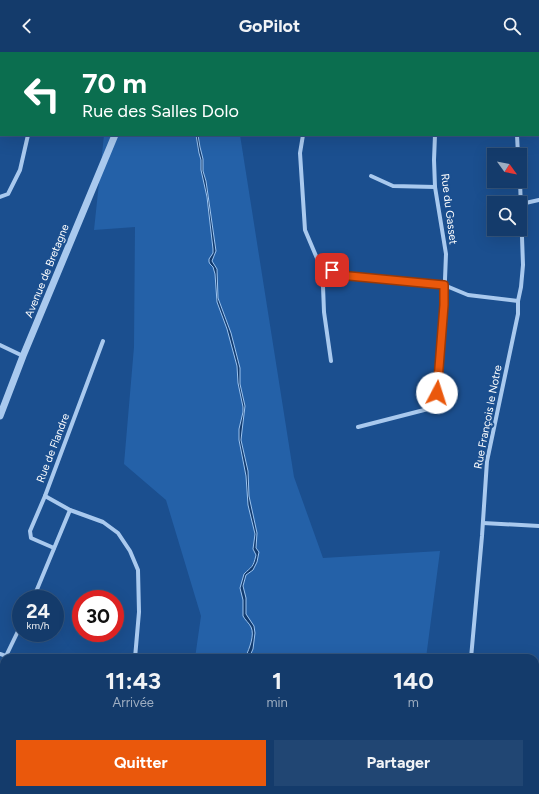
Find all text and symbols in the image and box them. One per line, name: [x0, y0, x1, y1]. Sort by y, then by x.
icon: back: [16, 15, 38, 37]
text: GoPilot: [239, 15, 300, 37]
icon: search: [501, 15, 523, 37]
text: 70 m: [82, 66, 147, 100]
icon: left: [16, 68, 68, 120]
text: Rue des Salles Dolo: [82, 100, 239, 122]
north arrow: [487, 148, 527, 188]
map controls: [487, 148, 527, 236]
street label: Rue du Gasset: [438, 173, 460, 245]
button: search: [487, 196, 527, 236]
street label: Avenue de Bretagne: [22, 222, 72, 320]
pin: [315, 253, 349, 287]
icon: arrive: [321, 259, 343, 281]
street label: Rue François le Notre: [472, 364, 504, 470]
position arrow: [416, 372, 458, 414]
street label: Rue de Flandre: [34, 411, 72, 485]
speed limit sign: 30: [72, 590, 124, 642]
text: 24: [26, 599, 50, 623]
text: km/h: [27, 619, 49, 632]
text: 11:43: [105, 666, 161, 695]
text: 1: [272, 666, 282, 695]
text: 140: [393, 666, 434, 695]
text: Arrivée: [112, 695, 154, 710]
text: min: [266, 695, 288, 710]
text: m: [408, 695, 419, 710]
button: Quitter: [16, 740, 266, 786]
button: Partager: [274, 740, 523, 786]

